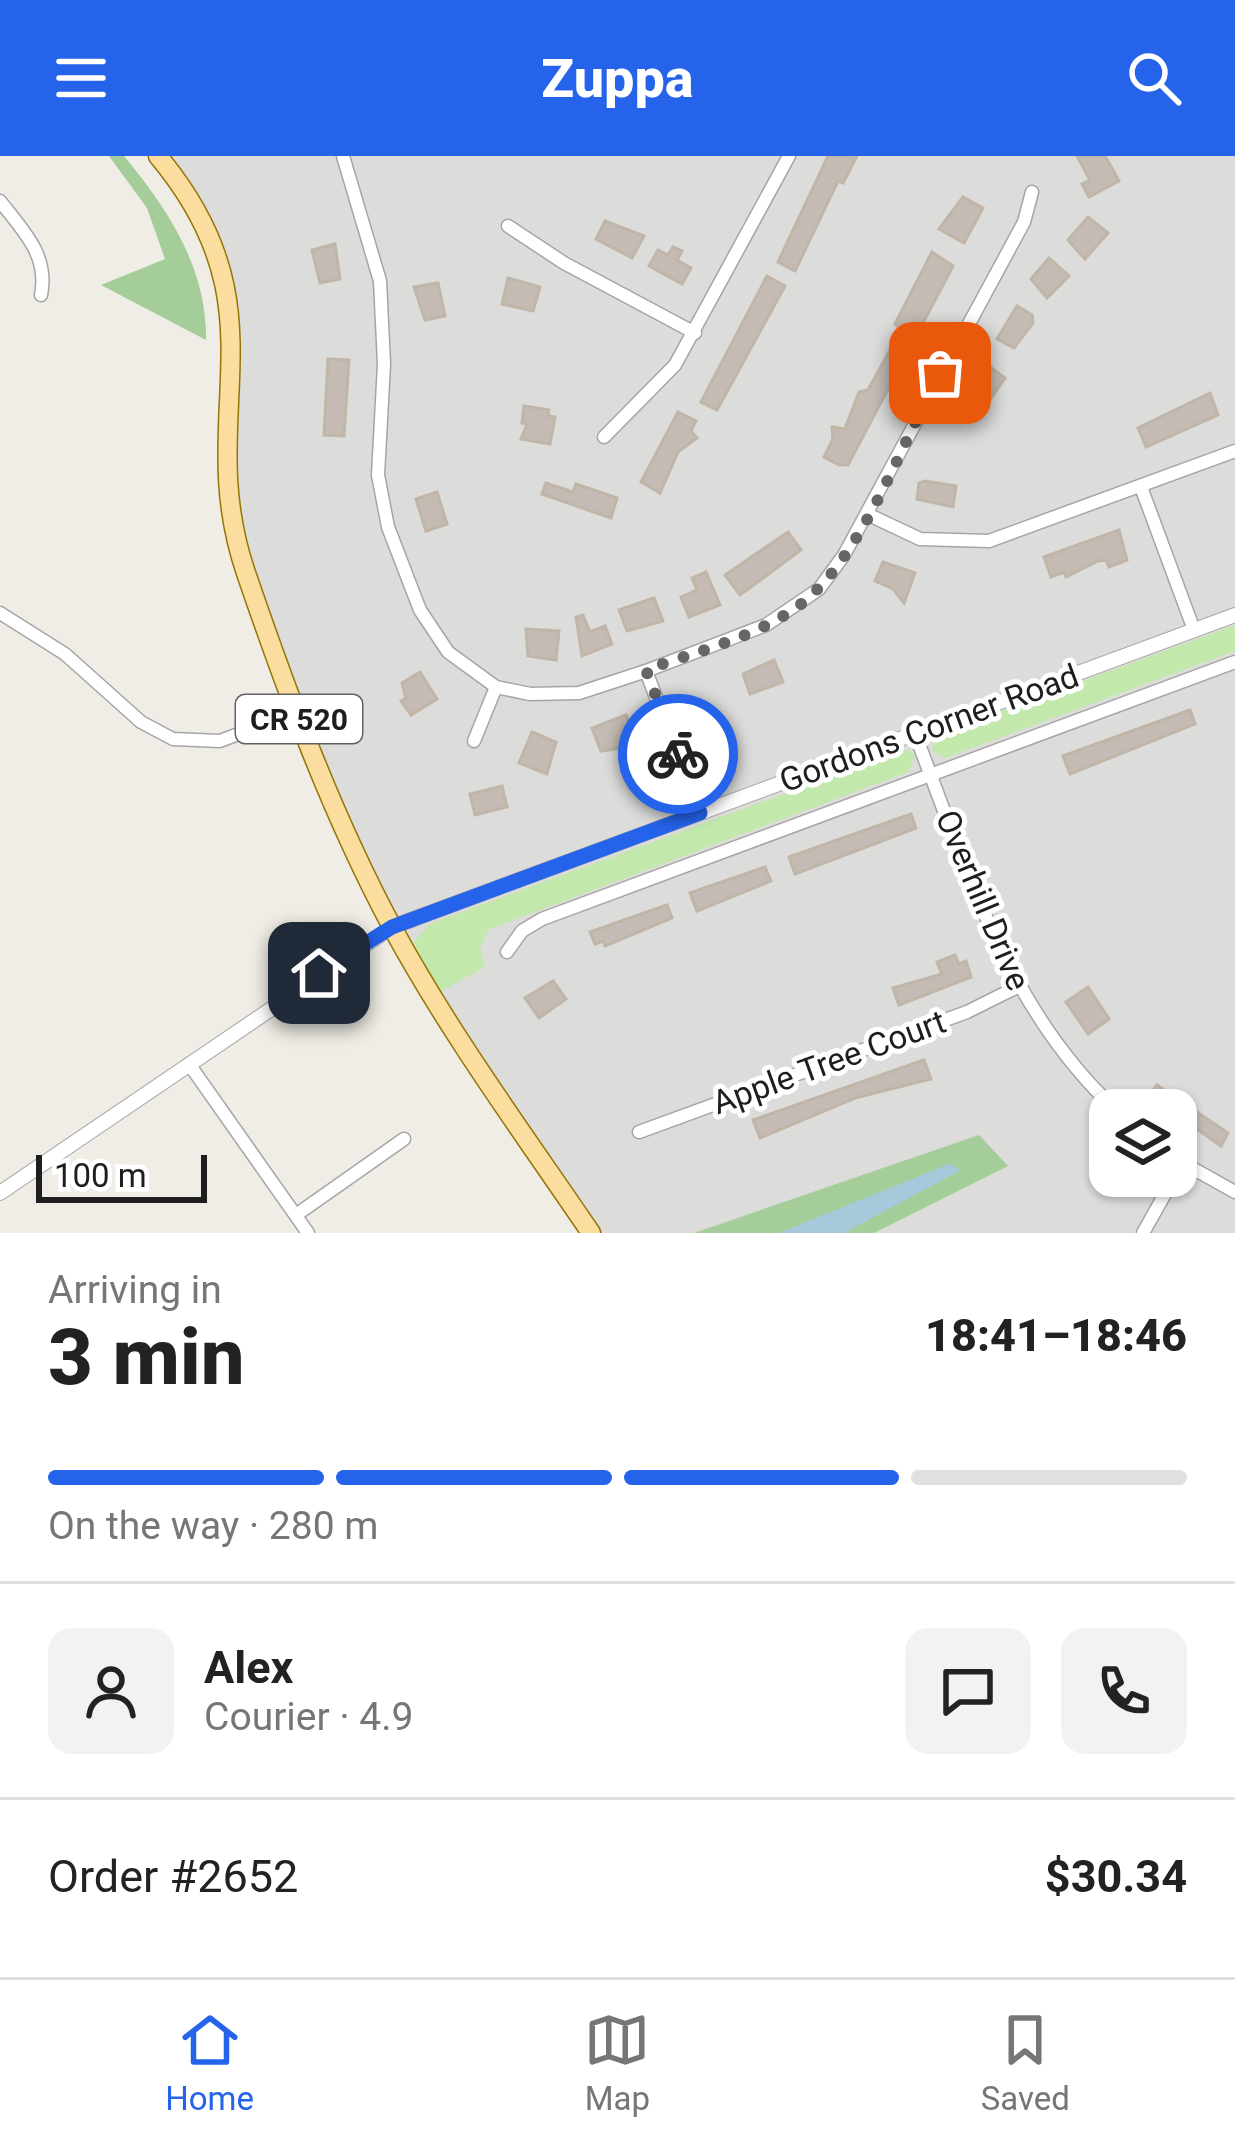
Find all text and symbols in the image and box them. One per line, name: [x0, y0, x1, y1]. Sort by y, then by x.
icon: menu: [48, 45, 114, 111]
icon: search: [1121, 45, 1187, 111]
text: Zuppa: [541, 47, 694, 110]
pin: [889, 322, 991, 424]
icon: bag: [907, 340, 973, 406]
street label: Gordons Corner Road: [774, 656, 1084, 800]
courier: [618, 694, 738, 814]
road number: CR 520: [236, 695, 362, 743]
icon: bike: [645, 721, 711, 787]
street label: Overhill Drive: [928, 804, 1038, 996]
pin: [268, 922, 370, 1024]
icon: home: [286, 940, 352, 1006]
street label: Apple Tree Court: [707, 1002, 951, 1122]
map controls: [1089, 1089, 1197, 1197]
button: layers: [1089, 1089, 1197, 1197]
scale bar: [36, 1149, 207, 1202]
text: 100 m: [54, 1156, 147, 1195]
text: Arriving in: [48, 1267, 222, 1313]
text: 18:41–18:46: [925, 1309, 1187, 1362]
text: 3 min: [48, 1312, 245, 1403]
text: On the way · 280 m: [48, 1503, 379, 1549]
button: person: [48, 1628, 174, 1754]
button: chat: [905, 1628, 1031, 1754]
button: phone: [1061, 1628, 1187, 1754]
text: Alex: [204, 1641, 293, 1694]
text: Courier · 4.9: [204, 1694, 413, 1740]
text: Order #2652: [48, 1850, 298, 1903]
text: $30.34: [1045, 1850, 1187, 1903]
tab: Home: [165, 2007, 254, 2118]
tab: Map: [584, 2007, 650, 2118]
tab: Saved: [981, 2007, 1070, 2118]

